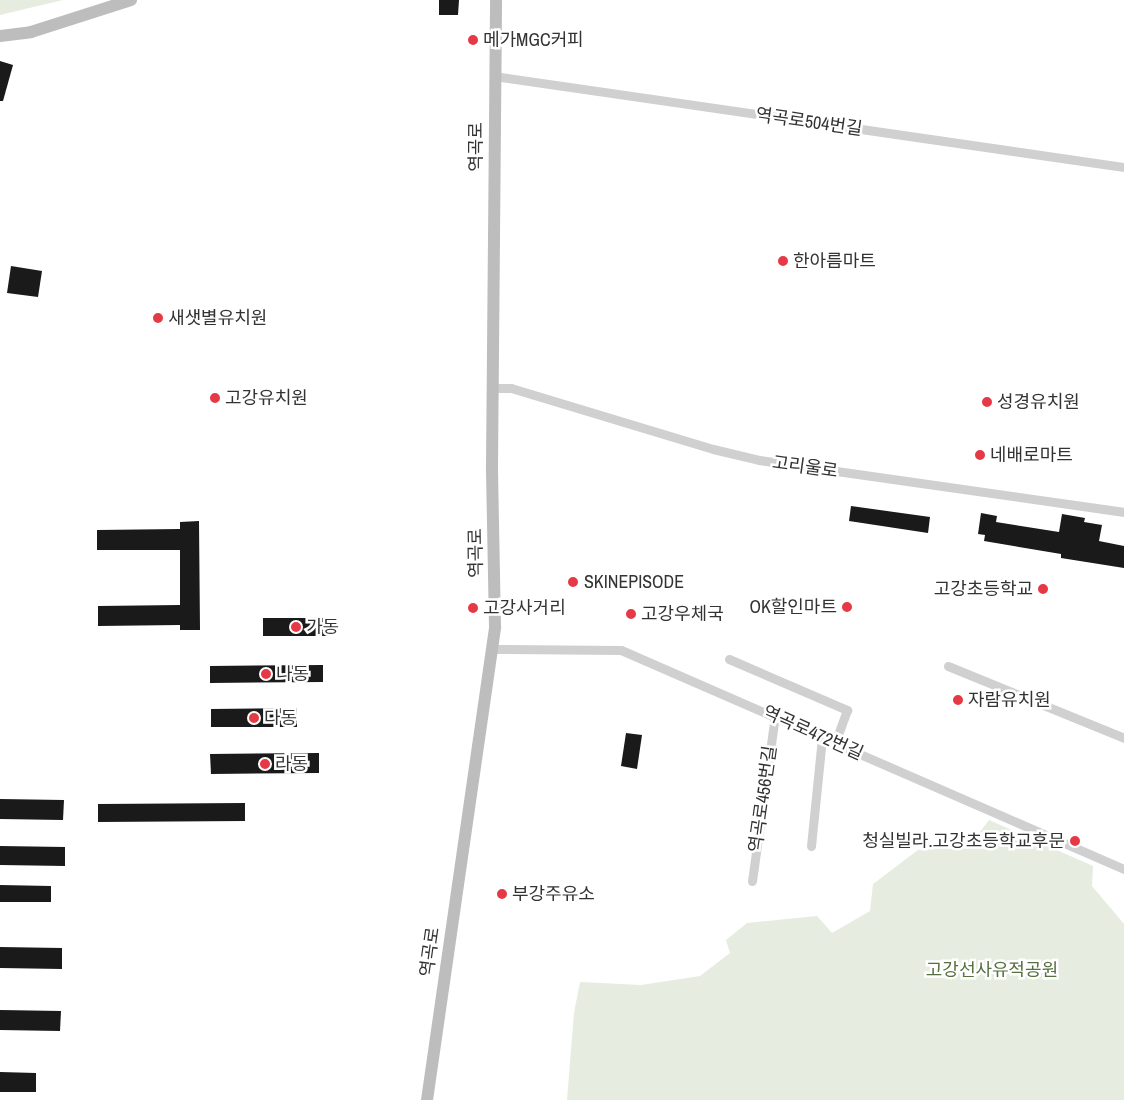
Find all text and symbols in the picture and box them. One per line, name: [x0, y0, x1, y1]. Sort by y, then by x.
place label: 메가MGC커피: [483, 29, 584, 51]
marker: 메가MGC커피: [467, 34, 479, 46]
street label: 역곡로504번길: [754, 104, 864, 140]
street label: 역곡로: [465, 122, 487, 172]
place label: 한아름마트: [793, 250, 876, 272]
marker: 한아름마트: [777, 255, 789, 267]
place label: 새샛별유치원: [168, 307, 267, 329]
marker: 새샛별유치원: [152, 312, 164, 324]
place label: 고강유치원: [225, 387, 308, 409]
place label: 성경유치원: [997, 391, 1080, 413]
marker: 고강유치원: [209, 392, 221, 404]
marker: 성경유치원: [981, 396, 993, 408]
place label: 네배로마트: [990, 444, 1073, 466]
marker: 네배로마트: [974, 449, 986, 461]
street label: 고리울로: [771, 452, 839, 482]
street label: 역곡로: [465, 528, 487, 578]
place label: SKINEPISODE: [584, 571, 684, 593]
marker: SKINEPISODE: [566, 575, 580, 589]
place label: 고강초등학교: [934, 578, 1033, 600]
marker: 고강초등학교: [1037, 583, 1049, 595]
place label: OK할인마트: [749, 596, 837, 618]
place label: 고강사거리: [483, 597, 566, 619]
marker: OK할인마트: [841, 601, 853, 613]
marker: 고강사거리: [467, 602, 479, 614]
place label: 고강우체국: [641, 603, 724, 625]
marker: 고강우체국: [625, 608, 637, 620]
place label: 가동: [306, 616, 339, 638]
marker: 가동: [290, 621, 302, 633]
place label: 나동: [276, 663, 309, 685]
marker: 나동: [260, 668, 272, 680]
place label: 자람유치원: [968, 689, 1051, 711]
marker: 자람유치원: [952, 694, 964, 706]
street label: 역곡로472번길: [760, 701, 866, 765]
place label: 다동: [264, 707, 297, 729]
marker: 다동: [248, 712, 260, 724]
street label: 역곡로456번길: [745, 744, 781, 854]
place label: 라동: [275, 753, 308, 775]
marker: 라동: [259, 758, 271, 770]
place label: 청실빌라.고강초등학교후문: [862, 830, 1065, 852]
marker: 청실빌라.고강초등학교후문: [1069, 835, 1081, 847]
place label: 부강주유소: [512, 883, 595, 905]
marker: 부강주유소: [496, 888, 508, 900]
street label: 역곡로: [416, 926, 444, 978]
park label: 고강선사유적공원: [926, 959, 1058, 981]

